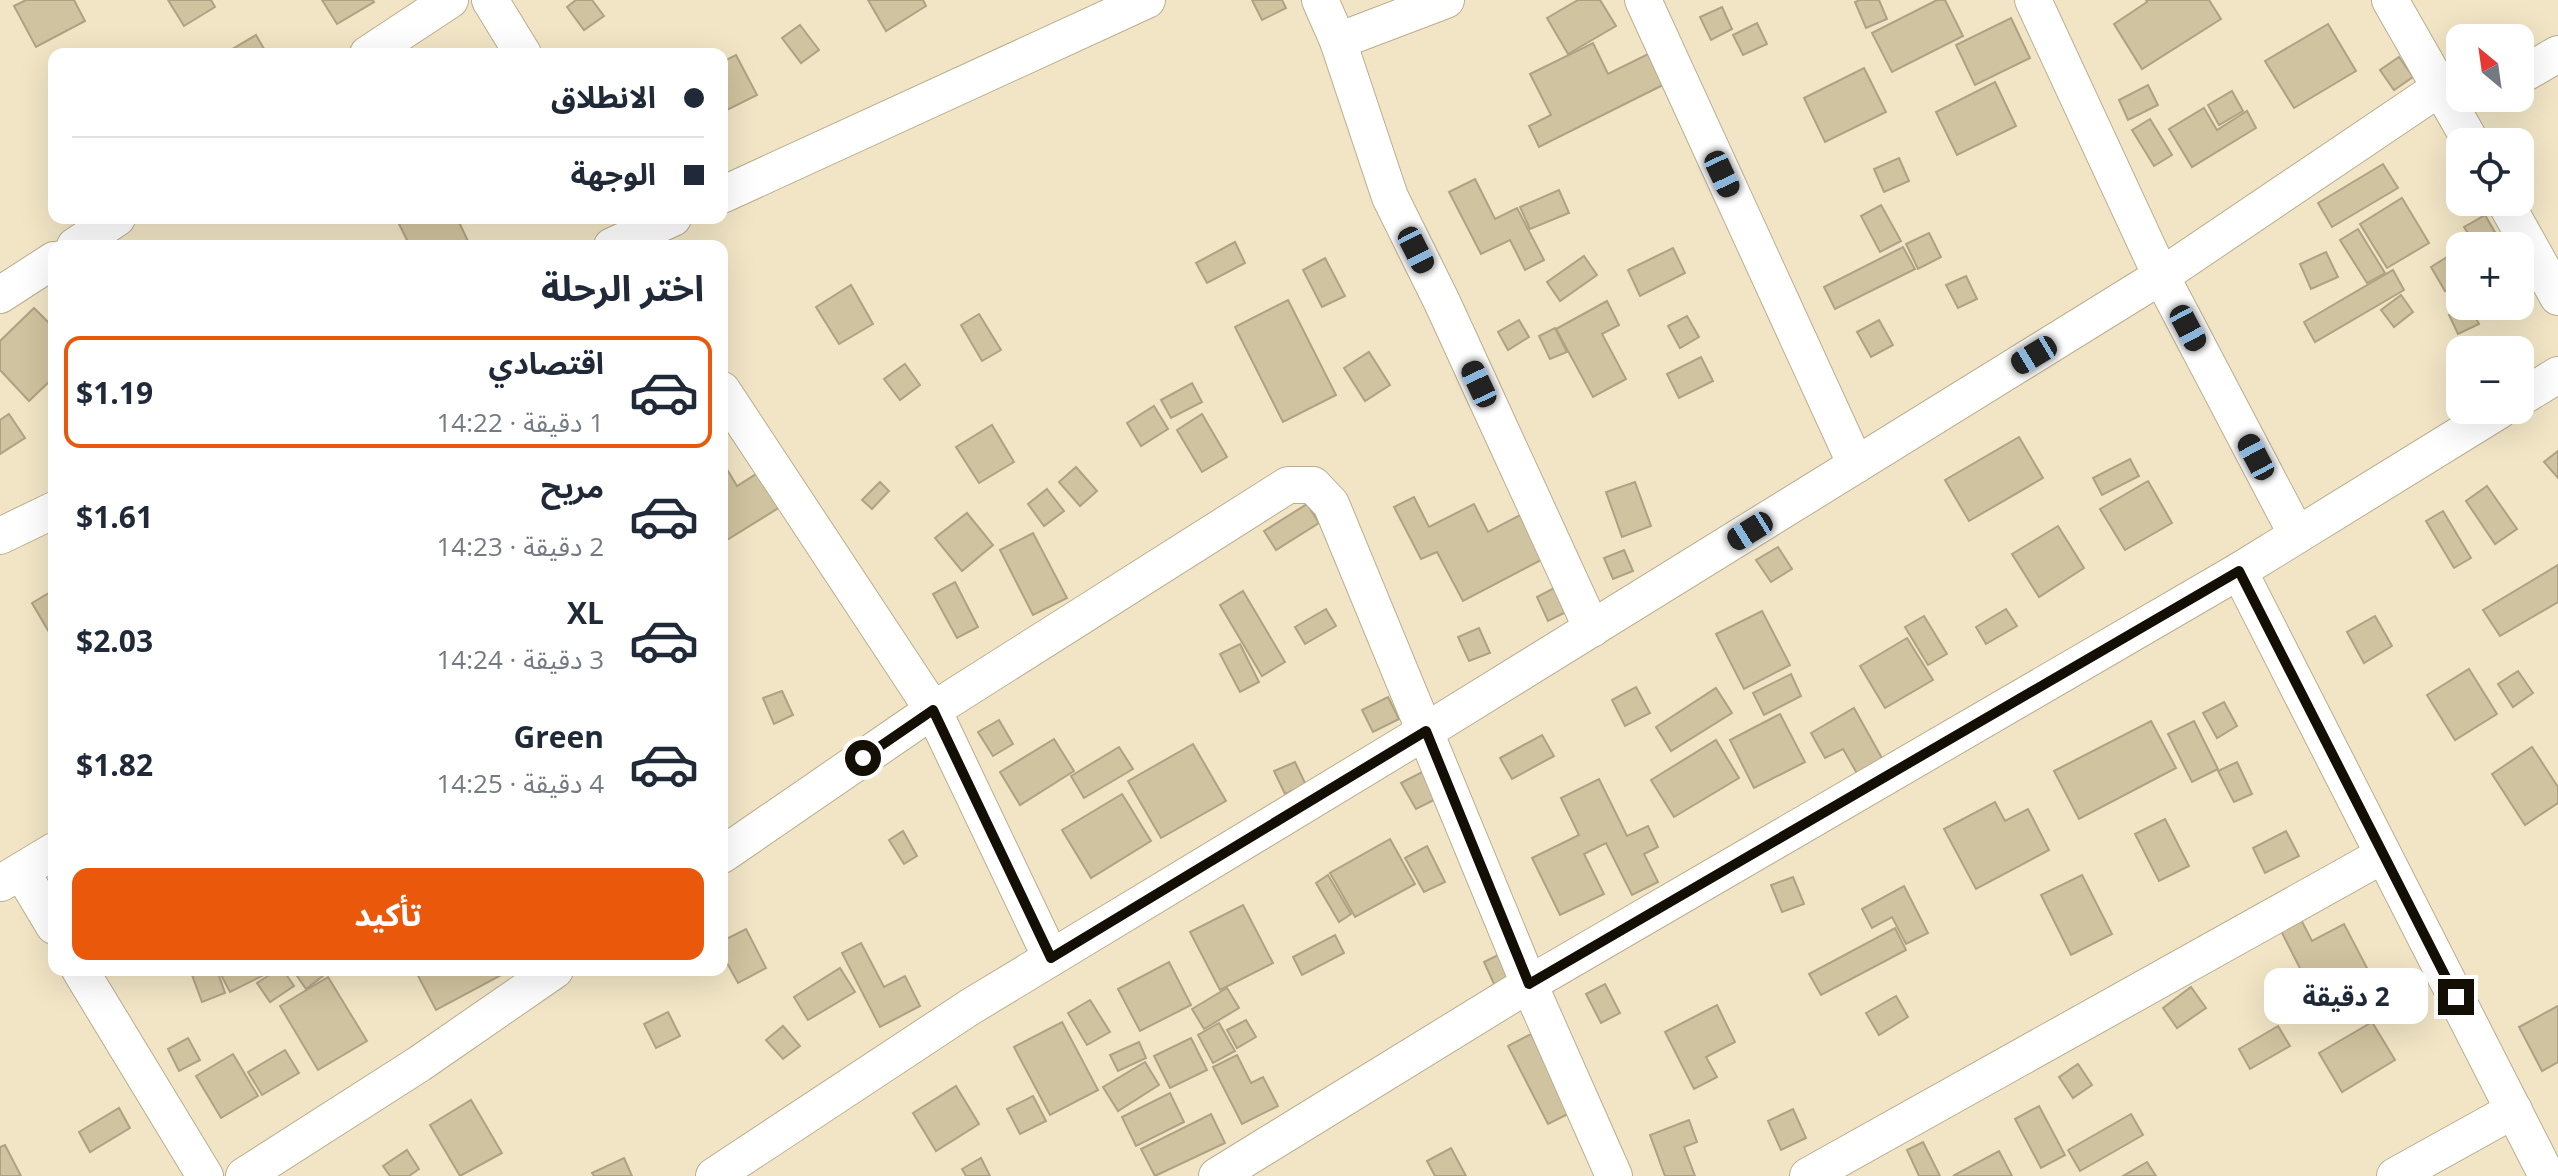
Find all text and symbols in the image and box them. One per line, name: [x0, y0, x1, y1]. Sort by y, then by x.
north arrow: [2446, 24, 2534, 112]
map controls: [2446, 24, 2534, 424]
text: الانطلاق: [551, 76, 656, 117]
button: locate: [2446, 128, 2534, 216]
car: [1701, 147, 1743, 201]
text: الوجهة: [571, 153, 656, 194]
car: [1394, 223, 1438, 277]
button: +: [2446, 232, 2534, 320]
text: اختر الرحلة: [541, 263, 704, 312]
car: [2166, 301, 2210, 355]
car: [2007, 332, 2061, 378]
button: −: [2446, 336, 2534, 424]
text: اقتصادي: [489, 342, 604, 383]
icon: car: [628, 356, 700, 428]
car: [1458, 357, 1500, 411]
text: $1.19: [76, 372, 153, 413]
text: 1 دقيقة · 14:22: [437, 404, 604, 440]
car: [2234, 430, 2278, 484]
text: مريح: [541, 466, 604, 507]
icon: car: [628, 480, 700, 552]
text: $1.61: [76, 496, 153, 537]
car: [1723, 508, 1777, 554]
text: 2 دقيقة · 14:23: [437, 528, 604, 564]
text: XL: [567, 592, 604, 633]
icon: car: [628, 604, 700, 676]
text: $2.03: [76, 620, 153, 661]
text: 3 دقيقة · 14:24: [437, 641, 604, 677]
text: Green: [513, 716, 604, 757]
icon: car: [628, 728, 700, 800]
route start: [845, 740, 881, 776]
text: $1.82: [76, 744, 153, 785]
text: 4 دقيقة · 14:25: [437, 765, 604, 801]
button: تأكيد: [72, 868, 704, 960]
callout: 2 دقيقة: [2264, 969, 2428, 1025]
text: 2 دقيقة: [2302, 978, 2390, 1014]
route end: [2438, 979, 2474, 1015]

